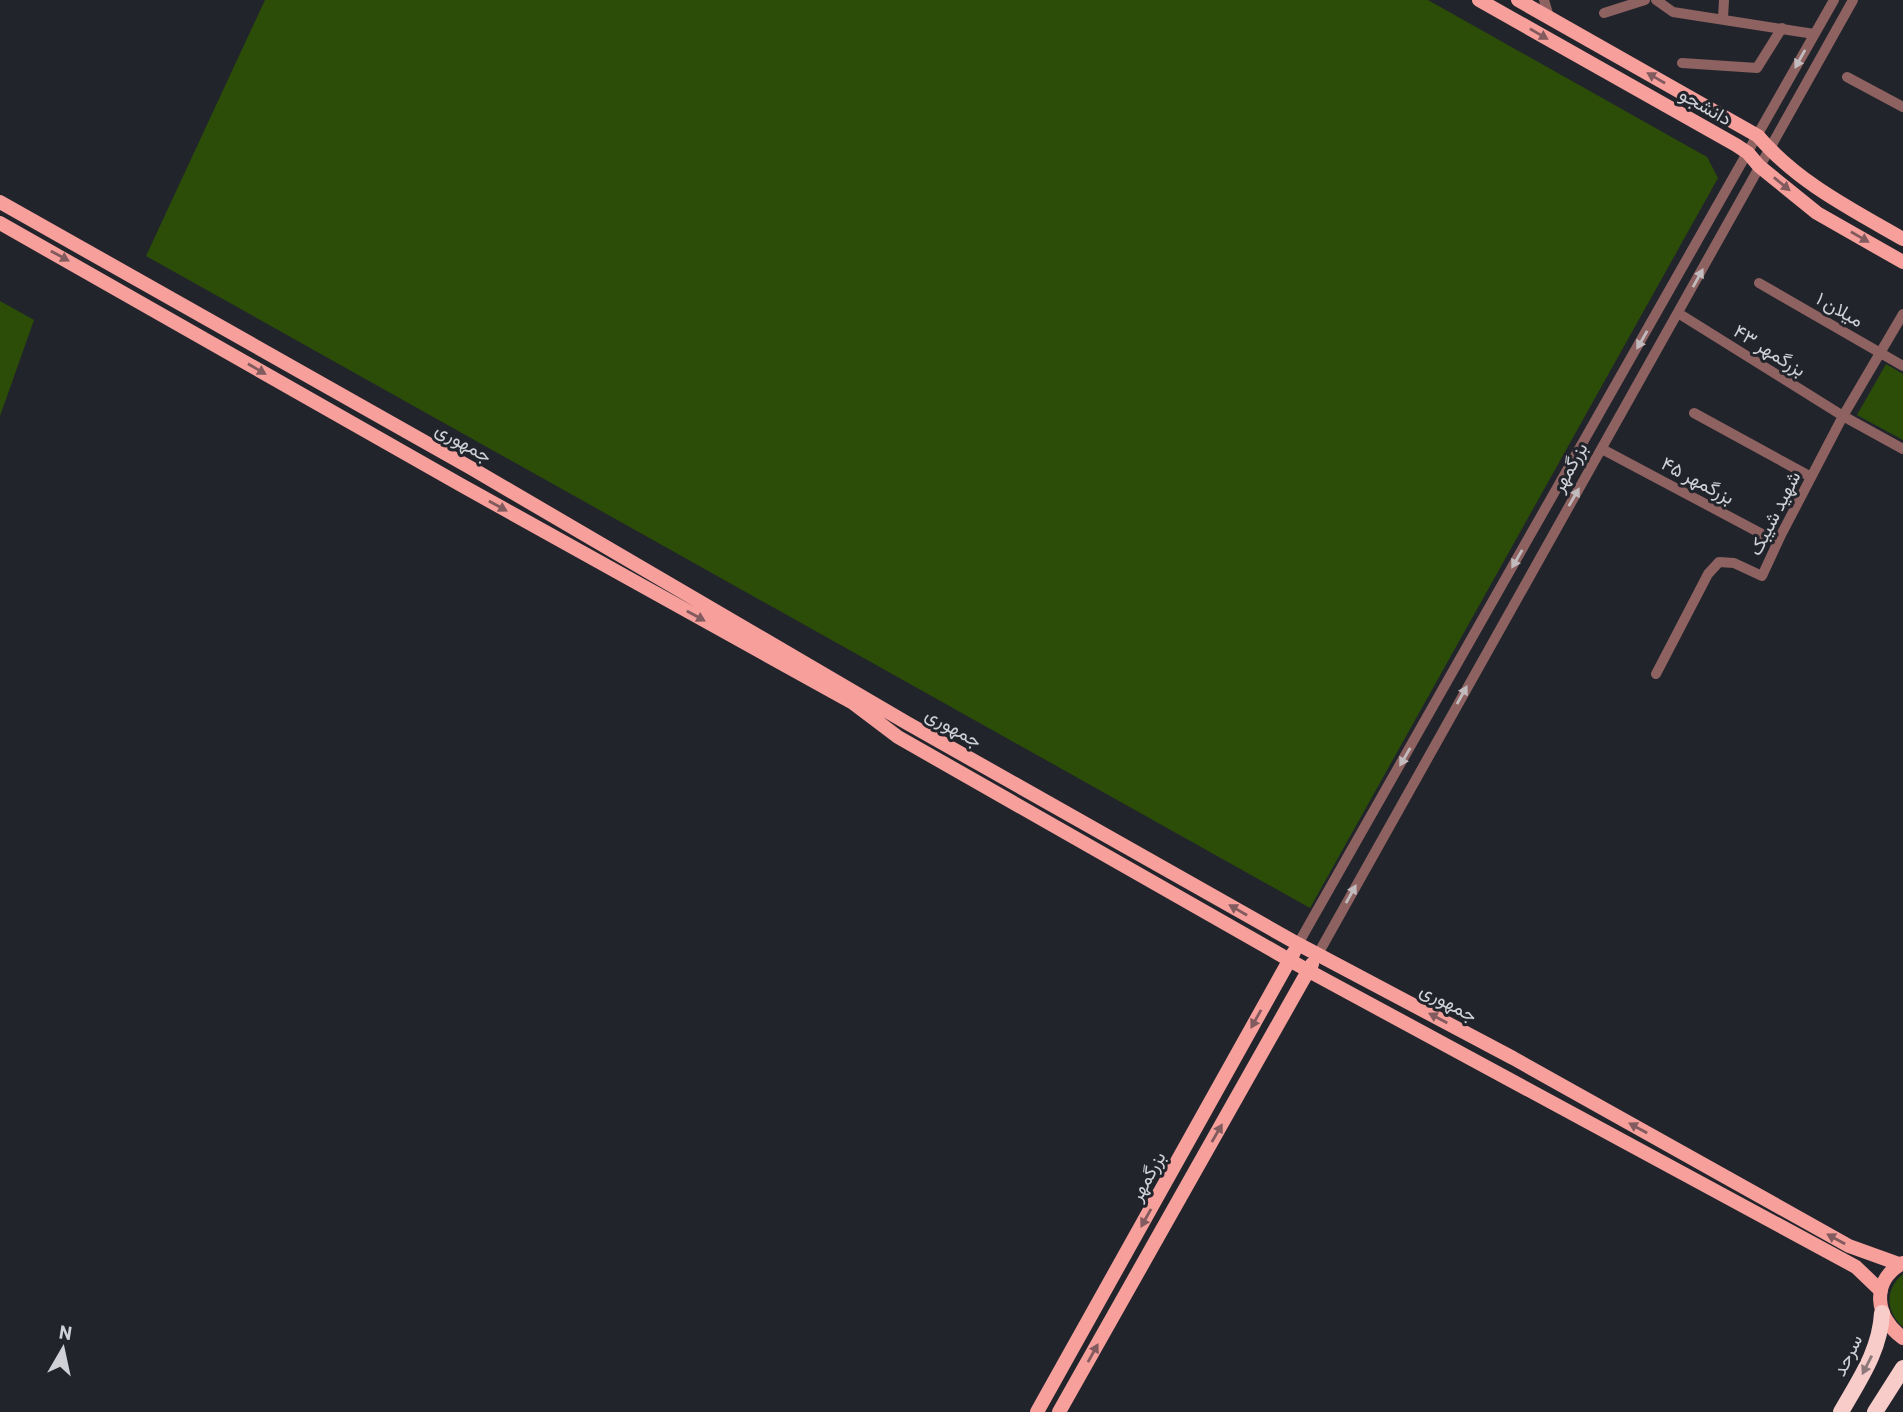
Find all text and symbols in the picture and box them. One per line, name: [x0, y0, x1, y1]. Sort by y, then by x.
one-way arrow: [1529, 28, 1548, 40]
one-way arrow: [1794, 50, 1806, 69]
one-way arrow: [1646, 72, 1666, 84]
street label: دانشجو: [1676, 82, 1736, 130]
one-way arrow: [1773, 176, 1790, 191]
one-way arrow: [1850, 231, 1869, 243]
one-way arrow: [50, 250, 69, 262]
one-way arrow: [1692, 268, 1704, 287]
street label: میلان ۱: [1812, 286, 1868, 332]
street label: بزرگمهر ۴۳: [1729, 318, 1811, 382]
one-way arrow: [1636, 331, 1648, 350]
one-way arrow: [248, 363, 267, 375]
street label: جمهوری: [431, 416, 497, 468]
street label: بزرگمهر: [1545, 438, 1592, 497]
street label: بزرگمهر ۴۵: [1657, 451, 1739, 509]
street label: شهید شیبک: [1743, 467, 1805, 559]
one-way arrow: [1568, 488, 1580, 507]
one-way arrow: [488, 500, 507, 512]
one-way arrow: [1511, 550, 1523, 569]
one-way arrow: [687, 610, 706, 622]
one-way arrow: [1456, 686, 1468, 705]
street label: جمهوری: [921, 701, 987, 753]
one-way arrow: [1399, 747, 1411, 767]
one-way arrow: [1345, 884, 1357, 904]
one-way arrow: [1228, 904, 1248, 916]
street label: جمهوری: [1416, 977, 1482, 1027]
one-way arrow: [1250, 1009, 1262, 1029]
one-way arrow: [1428, 1012, 1448, 1024]
one-way arrow: [1628, 1122, 1647, 1134]
one-way arrow: [1211, 1123, 1223, 1143]
street label: بزرگمهر: [1123, 1147, 1170, 1206]
one-way arrow: [1140, 1208, 1152, 1227]
one-way arrow: [1826, 1233, 1846, 1245]
north arrow: [28, 1314, 98, 1384]
text: N: [58, 1319, 74, 1344]
street label: سرحد: [1827, 1330, 1867, 1380]
one-way arrow: [1087, 1343, 1099, 1362]
one-way arrow: [1862, 1355, 1873, 1375]

